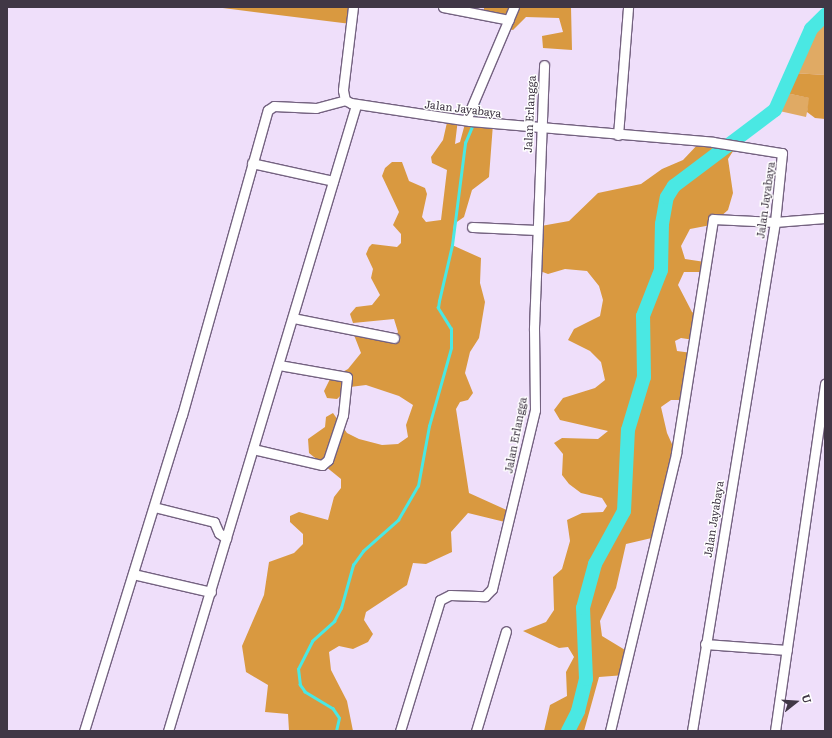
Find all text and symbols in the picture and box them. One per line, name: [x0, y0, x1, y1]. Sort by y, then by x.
street label: Jalan Erlangga: [520, 75, 538, 153]
street label: Jalan Jayabaya: [424, 97, 502, 119]
street label: Jalan Jayabaya: [753, 161, 777, 239]
street label: Jalan Erlangga: [501, 396, 529, 474]
street label: Jalan Jayabaya: [700, 480, 726, 558]
north arrow: [776, 682, 816, 722]
text: U: [799, 692, 816, 705]

